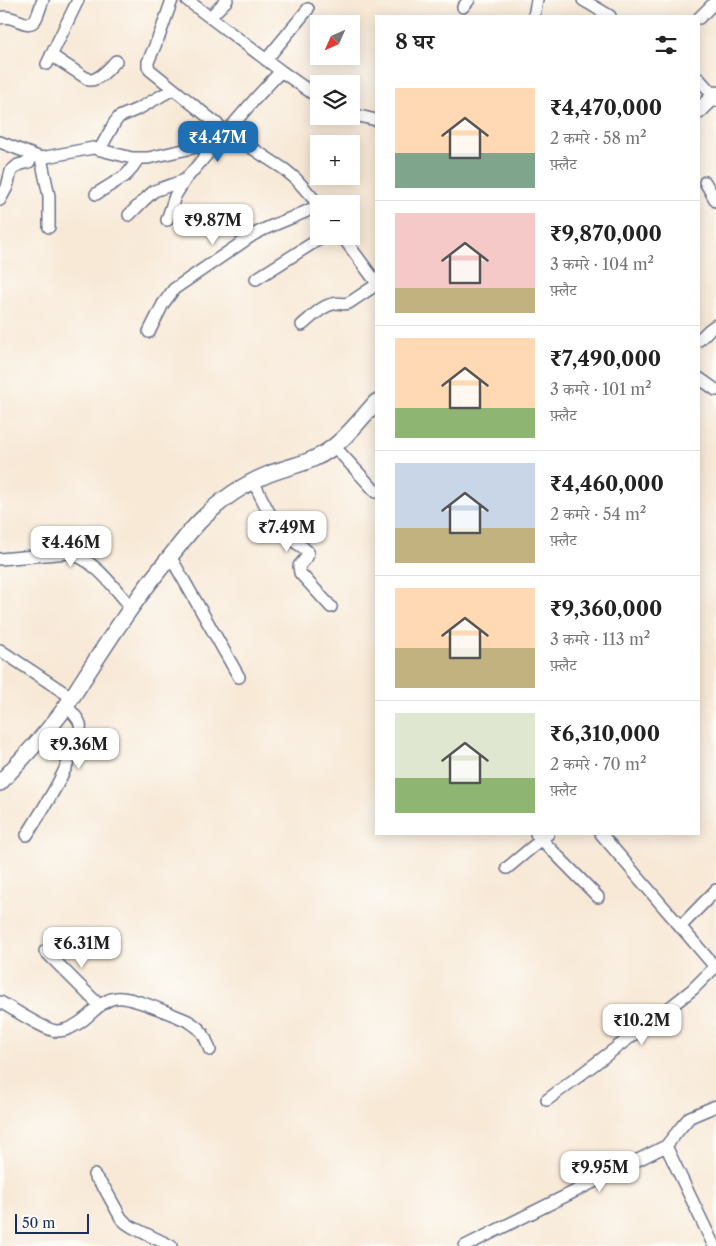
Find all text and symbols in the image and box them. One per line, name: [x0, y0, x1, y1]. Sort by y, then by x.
north arrow: [310, 15, 360, 65]
map controls: [310, 15, 360, 245]
text: 8 घर: [395, 29, 434, 54]
icon: filters: [652, 31, 680, 59]
button: layers: [310, 75, 360, 125]
text: ₹4,470,000: [550, 95, 662, 120]
icon: home: [435, 108, 495, 168]
pin: ₹4.47M: [177, 120, 259, 163]
text: ₹4.47M: [189, 127, 247, 147]
text: 2 कमरे · 58 m²: [550, 128, 647, 148]
button: +: [310, 135, 360, 185]
text: फ़्लैट: [550, 154, 577, 174]
button: −: [310, 195, 360, 245]
pin: ₹9.87M: [172, 204, 254, 246]
text: ₹9.87M: [184, 210, 242, 230]
text: ₹9,870,000: [550, 221, 662, 246]
icon: home: [435, 233, 495, 293]
text: 3 कमरे · 104 m²: [550, 254, 654, 274]
text: फ़्लैट: [550, 280, 577, 300]
text: ₹7,490,000: [550, 346, 661, 371]
icon: home: [435, 358, 495, 418]
text: 3 कमरे · 101 m²: [550, 379, 652, 399]
text: फ़्लैट: [550, 405, 577, 425]
text: ₹4,460,000: [550, 471, 664, 496]
icon: home: [435, 483, 495, 543]
text: 2 कमरे · 54 m²: [550, 504, 646, 524]
pin: ₹7.49M: [246, 510, 328, 553]
text: ₹7.49M: [259, 517, 315, 537]
pin: ₹4.46M: [30, 526, 112, 568]
text: फ़्लैट: [550, 530, 577, 550]
text: ₹4.46M: [42, 532, 100, 552]
text: ₹9,360,000: [550, 596, 663, 621]
icon: home: [435, 608, 495, 668]
text: 3 कमरे · 113 m²: [550, 629, 650, 649]
text: फ़्लैट: [550, 655, 577, 675]
text: ₹6,310,000: [550, 721, 660, 746]
pin: ₹9.36M: [38, 728, 120, 770]
icon: home: [435, 733, 495, 793]
text: ₹9.36M: [50, 734, 108, 754]
text: 2 कमरे · 70 m²: [550, 754, 646, 774]
text: फ़्लैट: [550, 780, 577, 800]
pin: ₹6.31M: [41, 926, 123, 969]
text: ₹6.31M: [54, 933, 110, 953]
pin: ₹10.2M: [601, 1004, 683, 1046]
text: ₹10.2M: [614, 1010, 670, 1030]
pin: ₹9.95M: [559, 1150, 641, 1193]
text: ₹9.95M: [571, 1157, 629, 1177]
scale bar: [15, 1211, 89, 1234]
text: 50 m: [22, 1214, 55, 1232]

